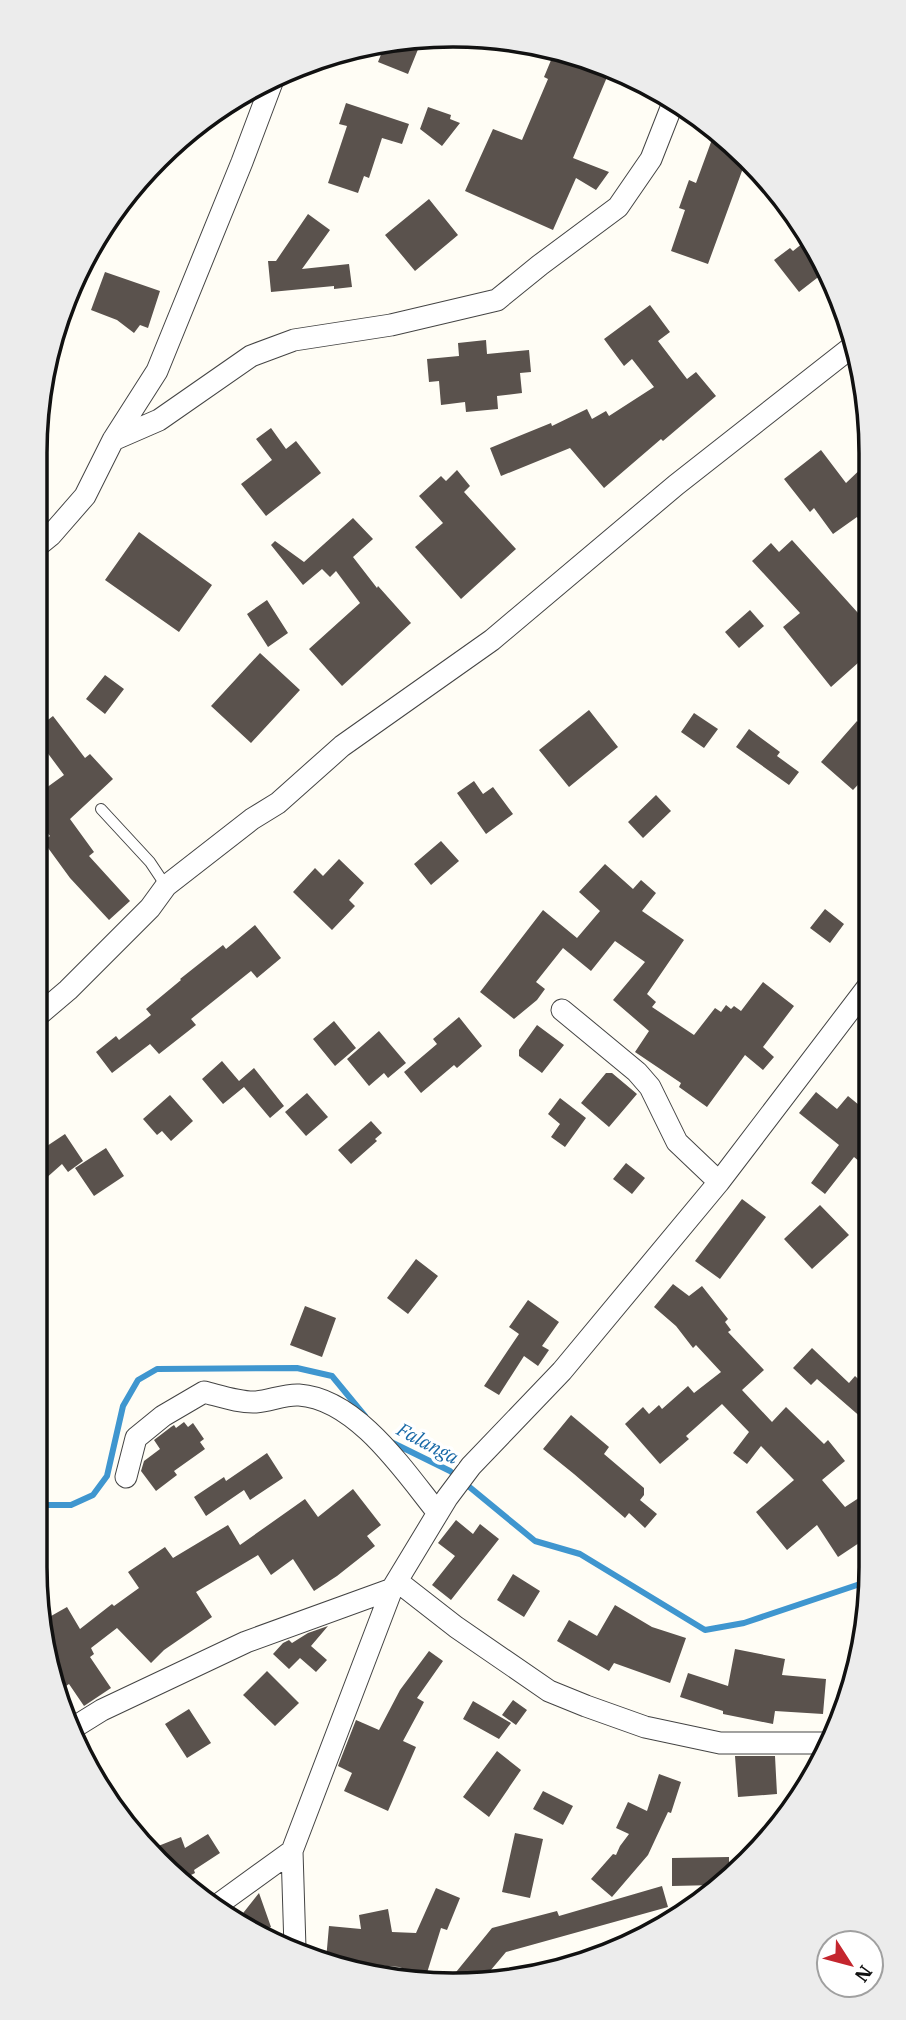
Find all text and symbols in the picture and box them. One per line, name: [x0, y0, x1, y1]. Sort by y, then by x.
water label: Falanga: [392, 1416, 463, 1469]
north arrow: [815, 1929, 885, 1999]
text: N: [850, 1961, 878, 1987]

